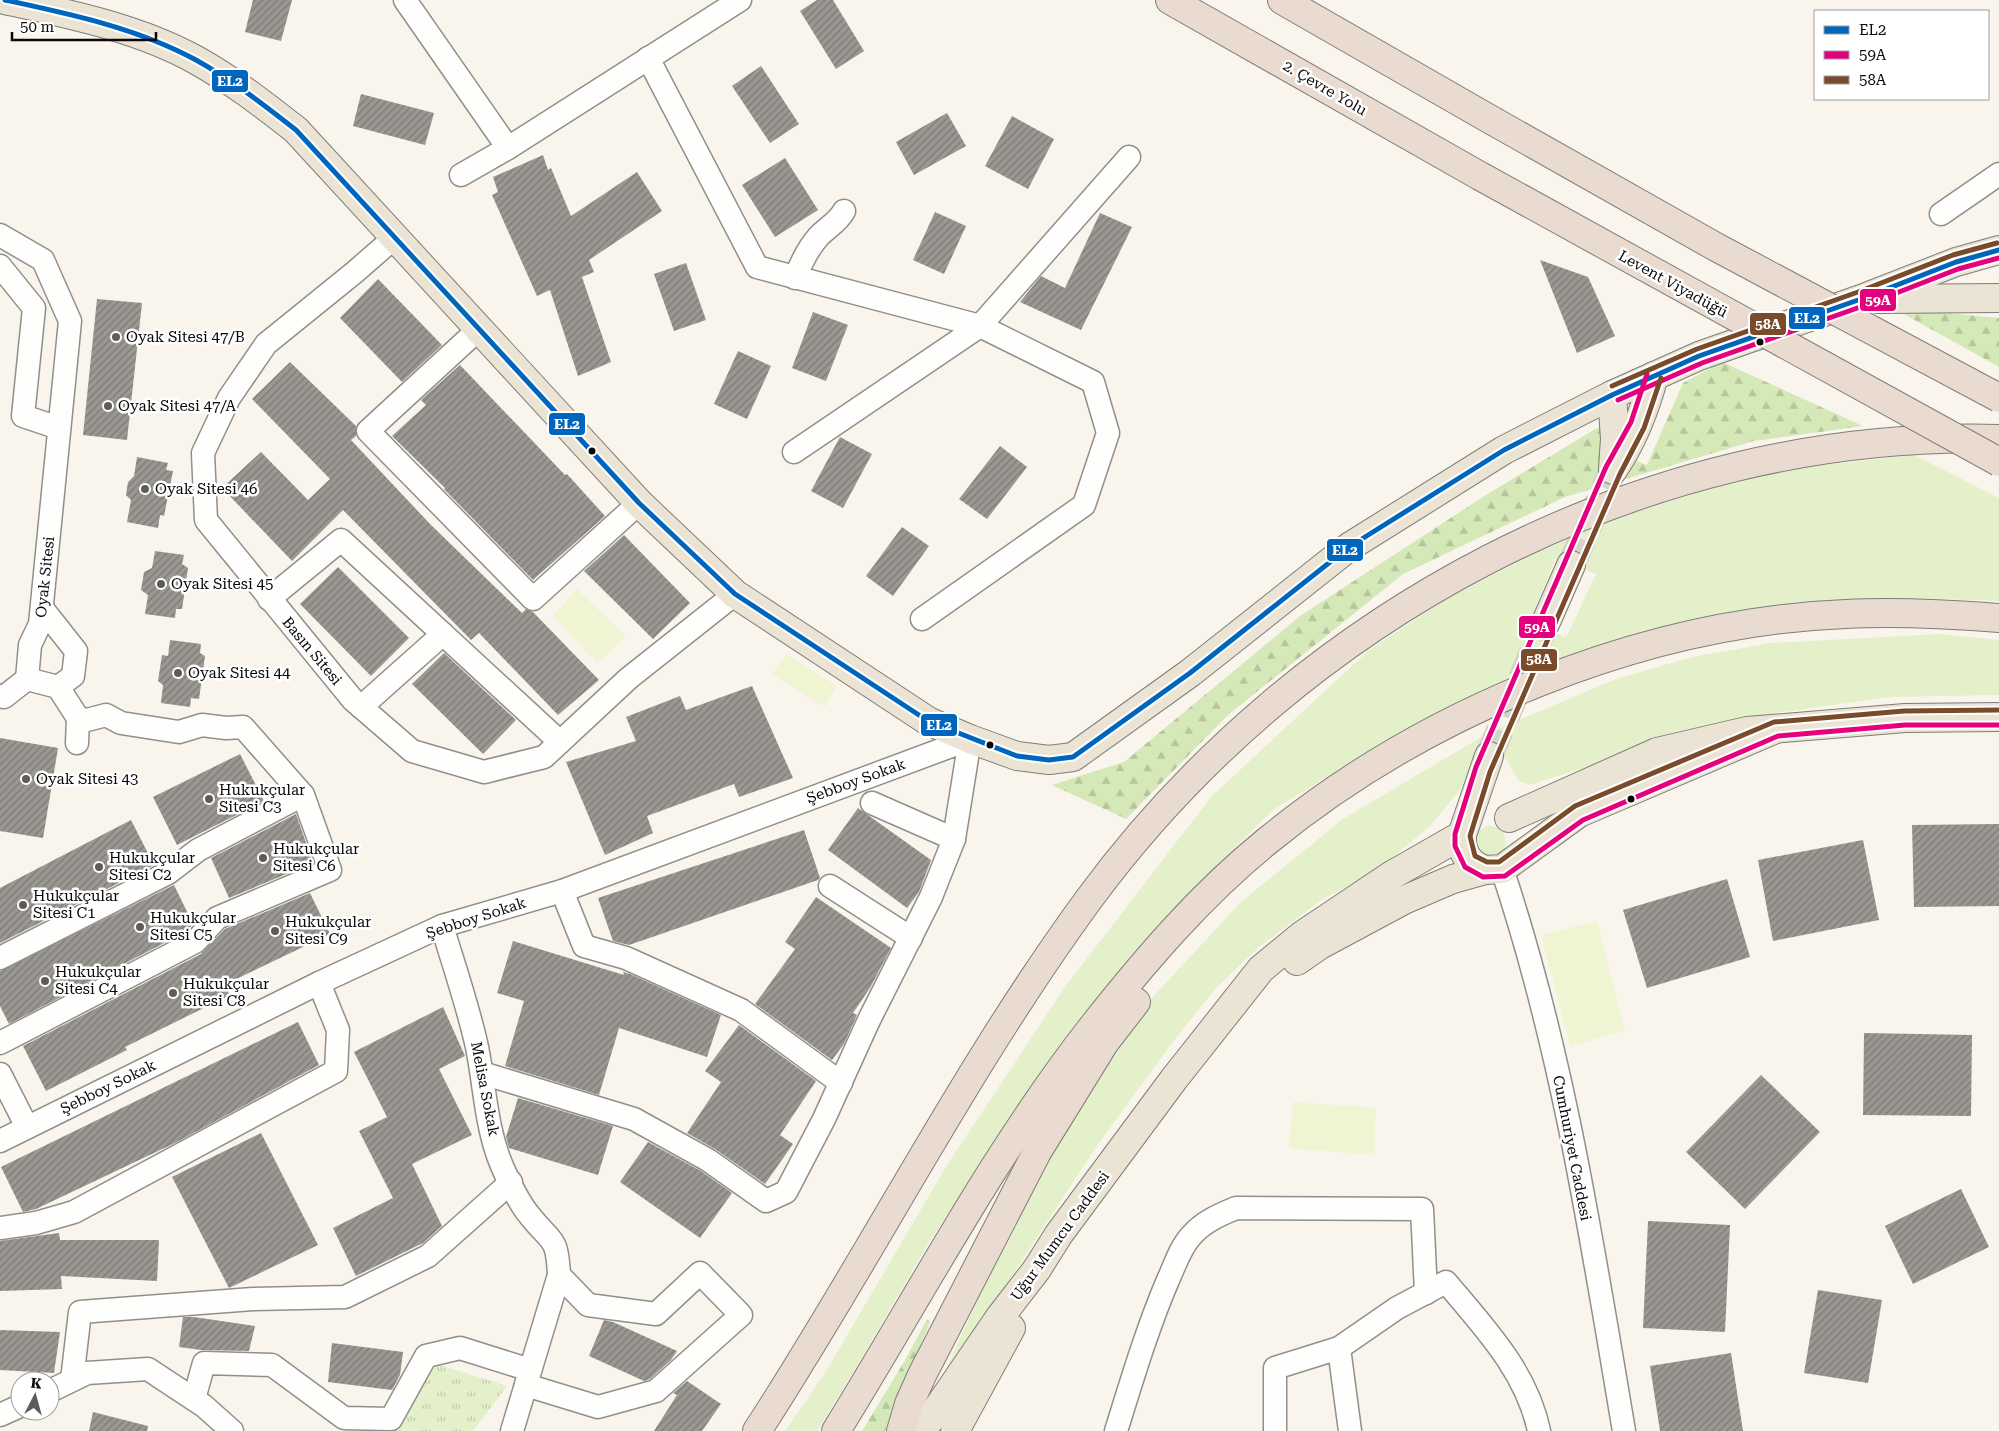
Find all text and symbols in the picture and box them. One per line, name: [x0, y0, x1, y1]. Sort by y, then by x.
scale bar: [12, 10, 156, 42]
legend: [1814, 10, 1989, 100]
text: 50 m: [20, 18, 55, 36]
text: EL2: [1859, 21, 1886, 39]
text: 59A: [1859, 46, 1887, 64]
street label: 2. Çevre Yolu: [1280, 57, 1371, 120]
line badge: EL2: [211, 69, 249, 93]
text: 58A: [1859, 71, 1887, 89]
text: EL2: [217, 73, 243, 89]
street label: Levent Viyadüğü: [1615, 247, 1731, 322]
line badge: 59A: [1859, 288, 1897, 312]
text: 59A: [1865, 292, 1891, 308]
line badge: EL2: [1788, 306, 1826, 330]
text: EL2: [1794, 310, 1820, 326]
line badge: 58A: [1749, 312, 1787, 336]
text: 58A: [1755, 316, 1781, 332]
place label: Oyak Sitesi 47/B: [126, 328, 245, 346]
marker: Oyak Sitesi 47/B: [110, 331, 122, 343]
unlabelled marker: [1755, 337, 1765, 347]
place label: Oyak Sitesi 47/A: [118, 397, 237, 415]
marker: Oyak Sitesi 47/A: [102, 400, 114, 412]
line badge: EL2: [548, 412, 586, 436]
text: EL2: [554, 416, 580, 432]
unlabelled marker: [587, 446, 597, 456]
place label: Oyak Sitesi 46: [155, 480, 257, 498]
marker: Oyak Sitesi 46: [139, 483, 151, 495]
street label: Oyak Sitesi: [32, 535, 58, 619]
line badge: EL2: [1326, 538, 1364, 562]
text: EL2: [1332, 542, 1358, 558]
place label: Oyak Sitesi 45: [171, 575, 273, 593]
marker: Oyak Sitesi 45: [155, 578, 167, 590]
street label: Basın Sitesi: [278, 613, 346, 689]
line badge: 59A: [1518, 615, 1556, 639]
text: 59A: [1524, 619, 1550, 635]
line badge: 58A: [1520, 648, 1558, 672]
text: 58A: [1526, 651, 1552, 667]
place label: Oyak Sitesi 44: [188, 664, 291, 682]
marker: Oyak Sitesi 44: [172, 667, 184, 679]
line badge: EL2: [920, 713, 958, 737]
text: EL2: [926, 717, 952, 733]
unlabelled marker: [985, 740, 995, 750]
street label: Şebboy Sokak: [804, 755, 908, 807]
place label: Oyak Sitesi 43: [36, 770, 138, 788]
marker: Oyak Sitesi 43: [20, 773, 32, 785]
place label: Hukukçular Sitesi C3: [219, 781, 305, 816]
marker: Hukukçular Sitesi C3: [203, 793, 215, 805]
unlabelled marker: [1626, 794, 1636, 804]
place label: Hukukçular Sitesi C6: [273, 840, 359, 875]
place label: Hukukçular Sitesi C2: [109, 849, 195, 884]
marker: Hukukçular Sitesi C6: [257, 852, 269, 864]
marker: Hukukçular Sitesi C2: [93, 861, 105, 873]
place label: Hukukçular Sitesi C1: [33, 887, 119, 922]
street label: Şebboy Sokak: [424, 893, 529, 943]
marker: Hukukçular Sitesi C1: [17, 899, 29, 911]
place label: Hukukçular Sitesi C5: [150, 909, 236, 944]
place label: Hukukçular Sitesi C9: [285, 913, 371, 948]
marker: Hukukçular Sitesi C5: [134, 921, 146, 933]
marker: Hukukçular Sitesi C9: [269, 925, 281, 937]
place label: Hukukçular Sitesi C4: [55, 963, 141, 998]
marker: Hukukçular Sitesi C4: [39, 975, 51, 987]
place label: Hukukçular Sitesi C8: [183, 975, 269, 1010]
marker: Hukukçular Sitesi C8: [167, 987, 179, 999]
street label: Melisa Sokak: [467, 1040, 503, 1138]
street label: Şebboy Sokak: [57, 1056, 159, 1118]
street label: Cumhuriyet Caddesi: [1549, 1074, 1595, 1222]
street label: Uğur Mumcu Caddesi: [1007, 1167, 1113, 1304]
north arrow: [10, 1371, 60, 1421]
text: K: [30, 1375, 43, 1392]

